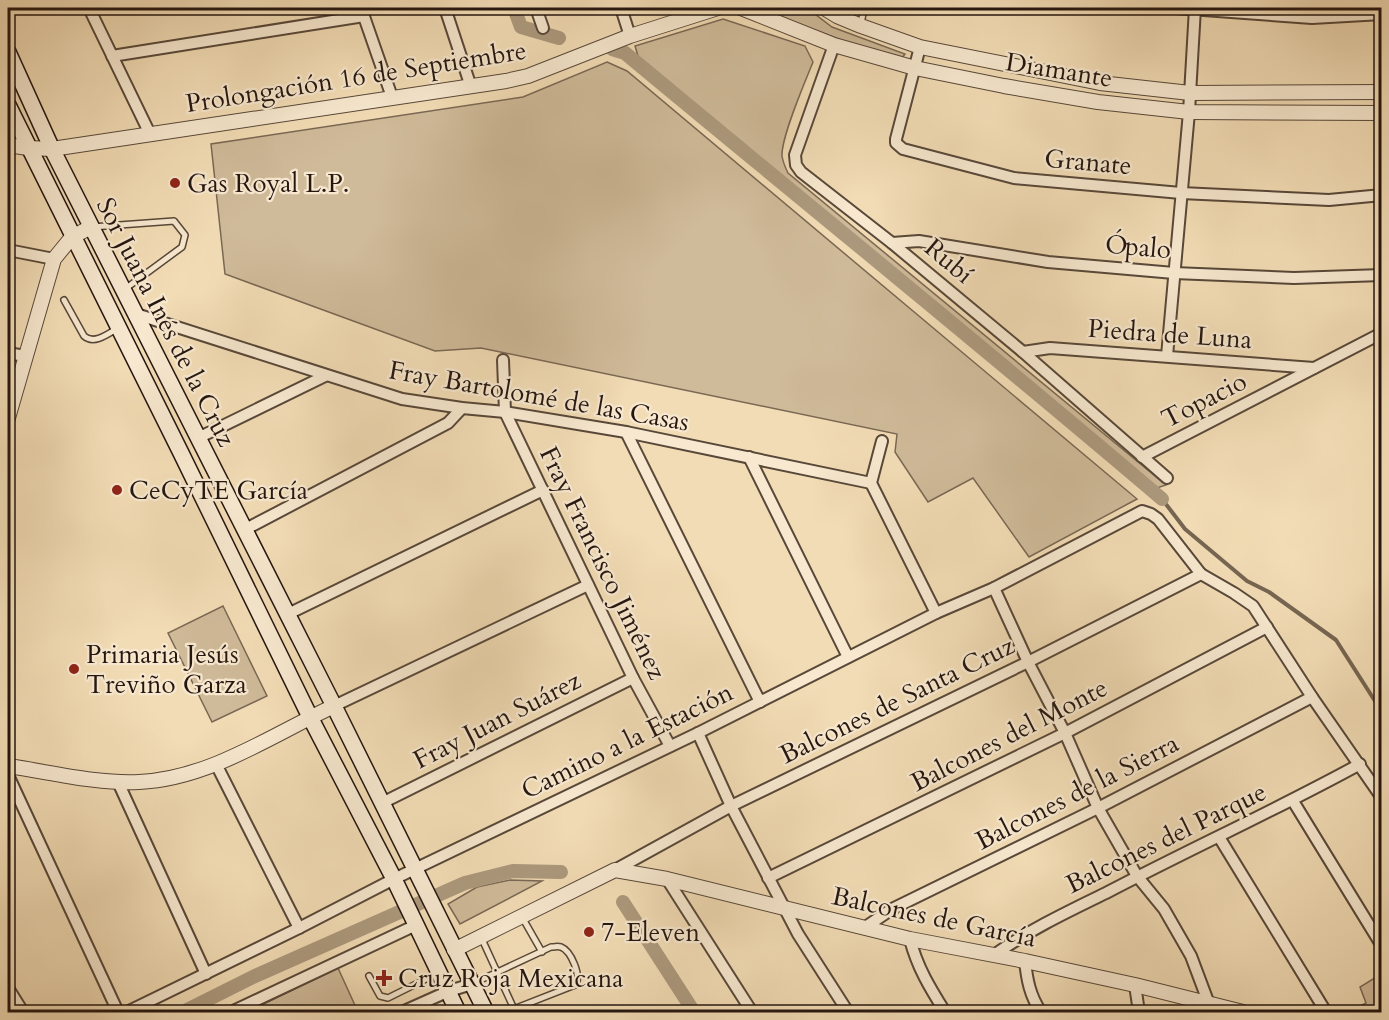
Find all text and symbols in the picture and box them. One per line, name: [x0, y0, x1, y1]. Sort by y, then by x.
street label: Prolongación 16 de Septiembre: [183, 33, 529, 121]
street label: Diamante: [1003, 44, 1115, 96]
street label: Granate: [1043, 141, 1133, 183]
place label: Gas Royal L.P.: [187, 166, 349, 201]
marker: Gas Royal L.P.: [168, 176, 182, 190]
street label: Sor Juana Inés de la Cruz: [88, 192, 244, 453]
street label: Ópalo: [1104, 227, 1172, 267]
street label: Rubí: [917, 230, 981, 292]
street label: Piedra de Luna: [1087, 311, 1253, 357]
street label: Fray Bartolomé de las Casas: [386, 352, 692, 440]
street label: Topacio: [1155, 364, 1253, 436]
street label: Fray Francisco Jiménez: [531, 441, 675, 686]
place label: CeCyTE García: [129, 473, 308, 508]
marker: CeCyTE García: [110, 483, 124, 497]
street label: Balcones de Santa Cruz: [774, 628, 1021, 772]
place label: Primaria Jesús Treviño Garza: [86, 637, 247, 702]
marker: Primaria Jesús Treviño Garza: [67, 662, 81, 676]
street label: Fray Juan Suárez: [407, 663, 587, 777]
street label: Balcones del Monte: [905, 670, 1113, 800]
street label: Camino a la Estación: [515, 674, 739, 807]
street label: Balcones de la Sierra: [969, 726, 1185, 858]
street label: Balcones del Parque: [1060, 774, 1272, 902]
street label: Balcones de García: [829, 878, 1039, 956]
place label: 7-Eleven: [601, 915, 700, 950]
marker: 7-Eleven: [582, 925, 596, 939]
place label: Cruz Roja Mexicana: [398, 961, 623, 996]
marker: Cruz Roja Mexicana: [375, 969, 393, 987]

